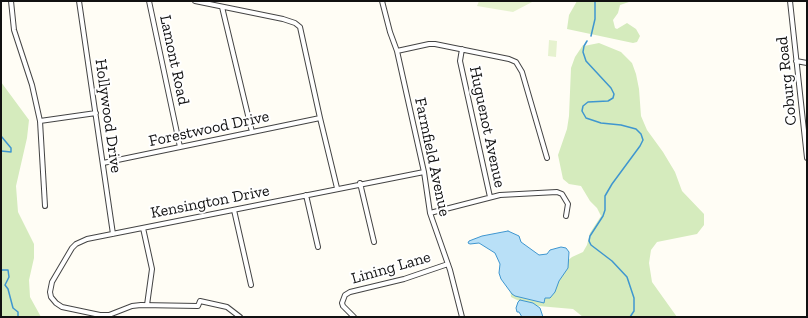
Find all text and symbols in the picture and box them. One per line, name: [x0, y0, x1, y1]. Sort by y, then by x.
street label: Lamont Road: [155, 13, 193, 107]
street label: Coburg Road: [773, 35, 801, 127]
street label: Hollywood Drive: [90, 58, 126, 174]
street label: Huguenot Avenue: [465, 65, 509, 189]
street label: Farmfield Avenue: [410, 96, 454, 218]
street label: Forestwood Drive: [147, 107, 271, 151]
street label: Kensington Drive: [149, 181, 271, 223]
street label: Lining Lane: [349, 248, 433, 288]

